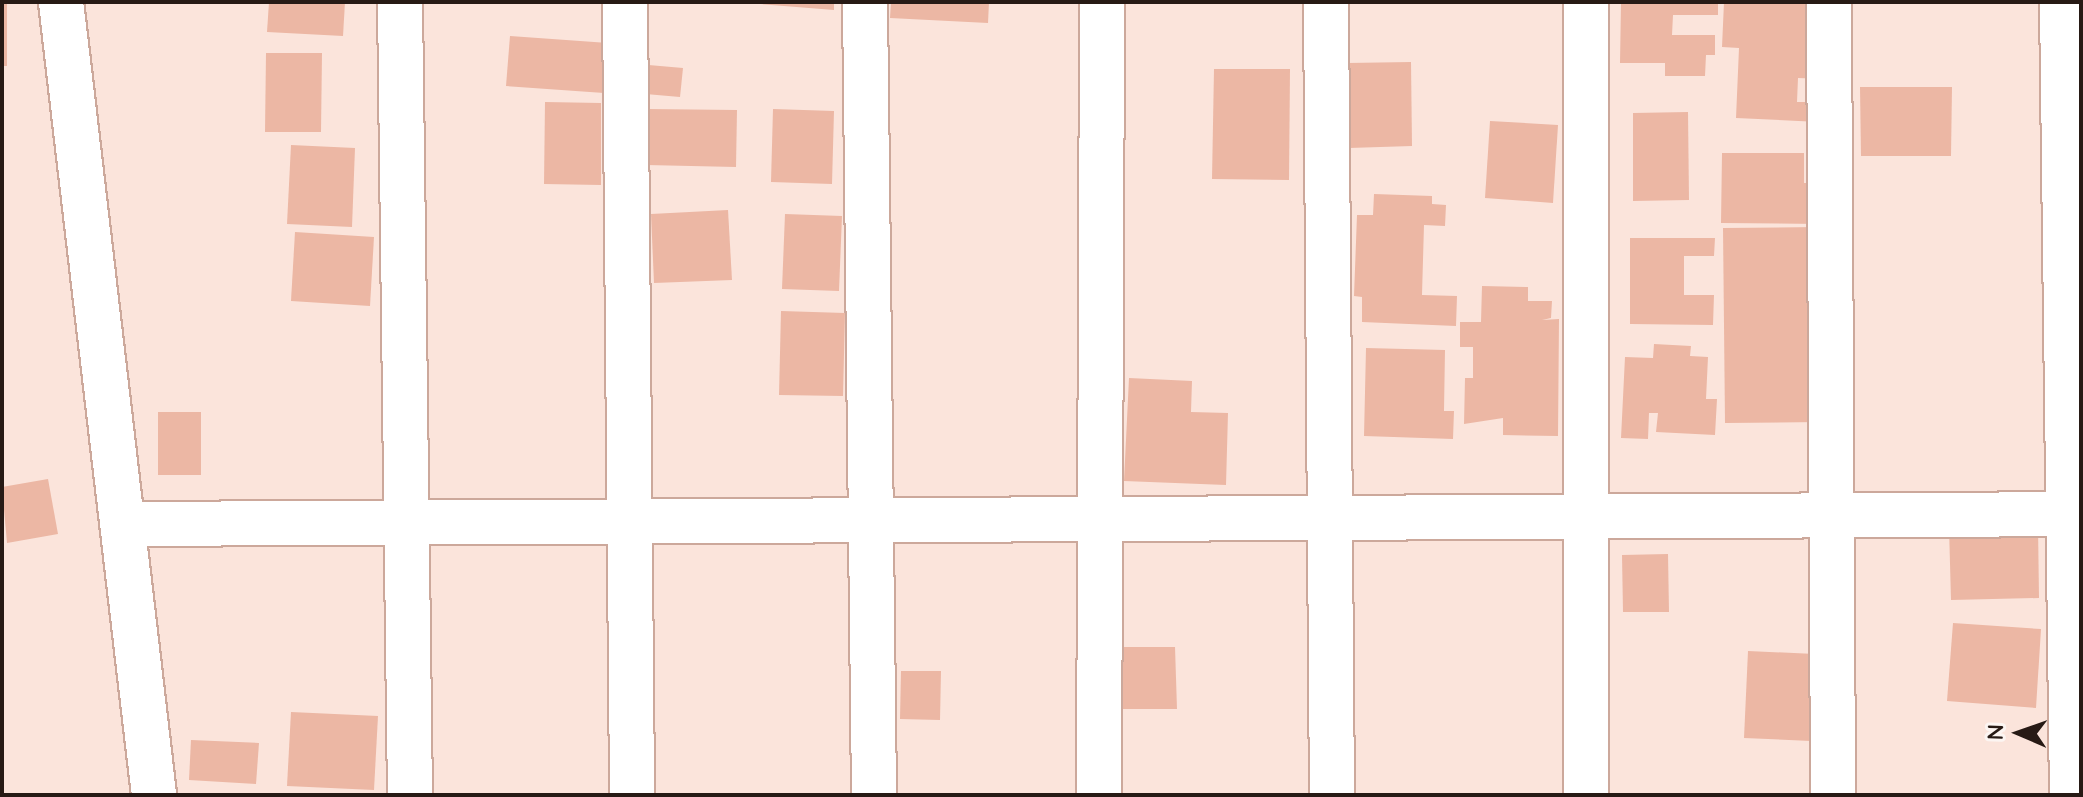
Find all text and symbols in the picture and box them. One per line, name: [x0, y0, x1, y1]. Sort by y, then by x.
north arrow: [1979, 693, 2059, 773]
text: N: [1981, 724, 2009, 741]

